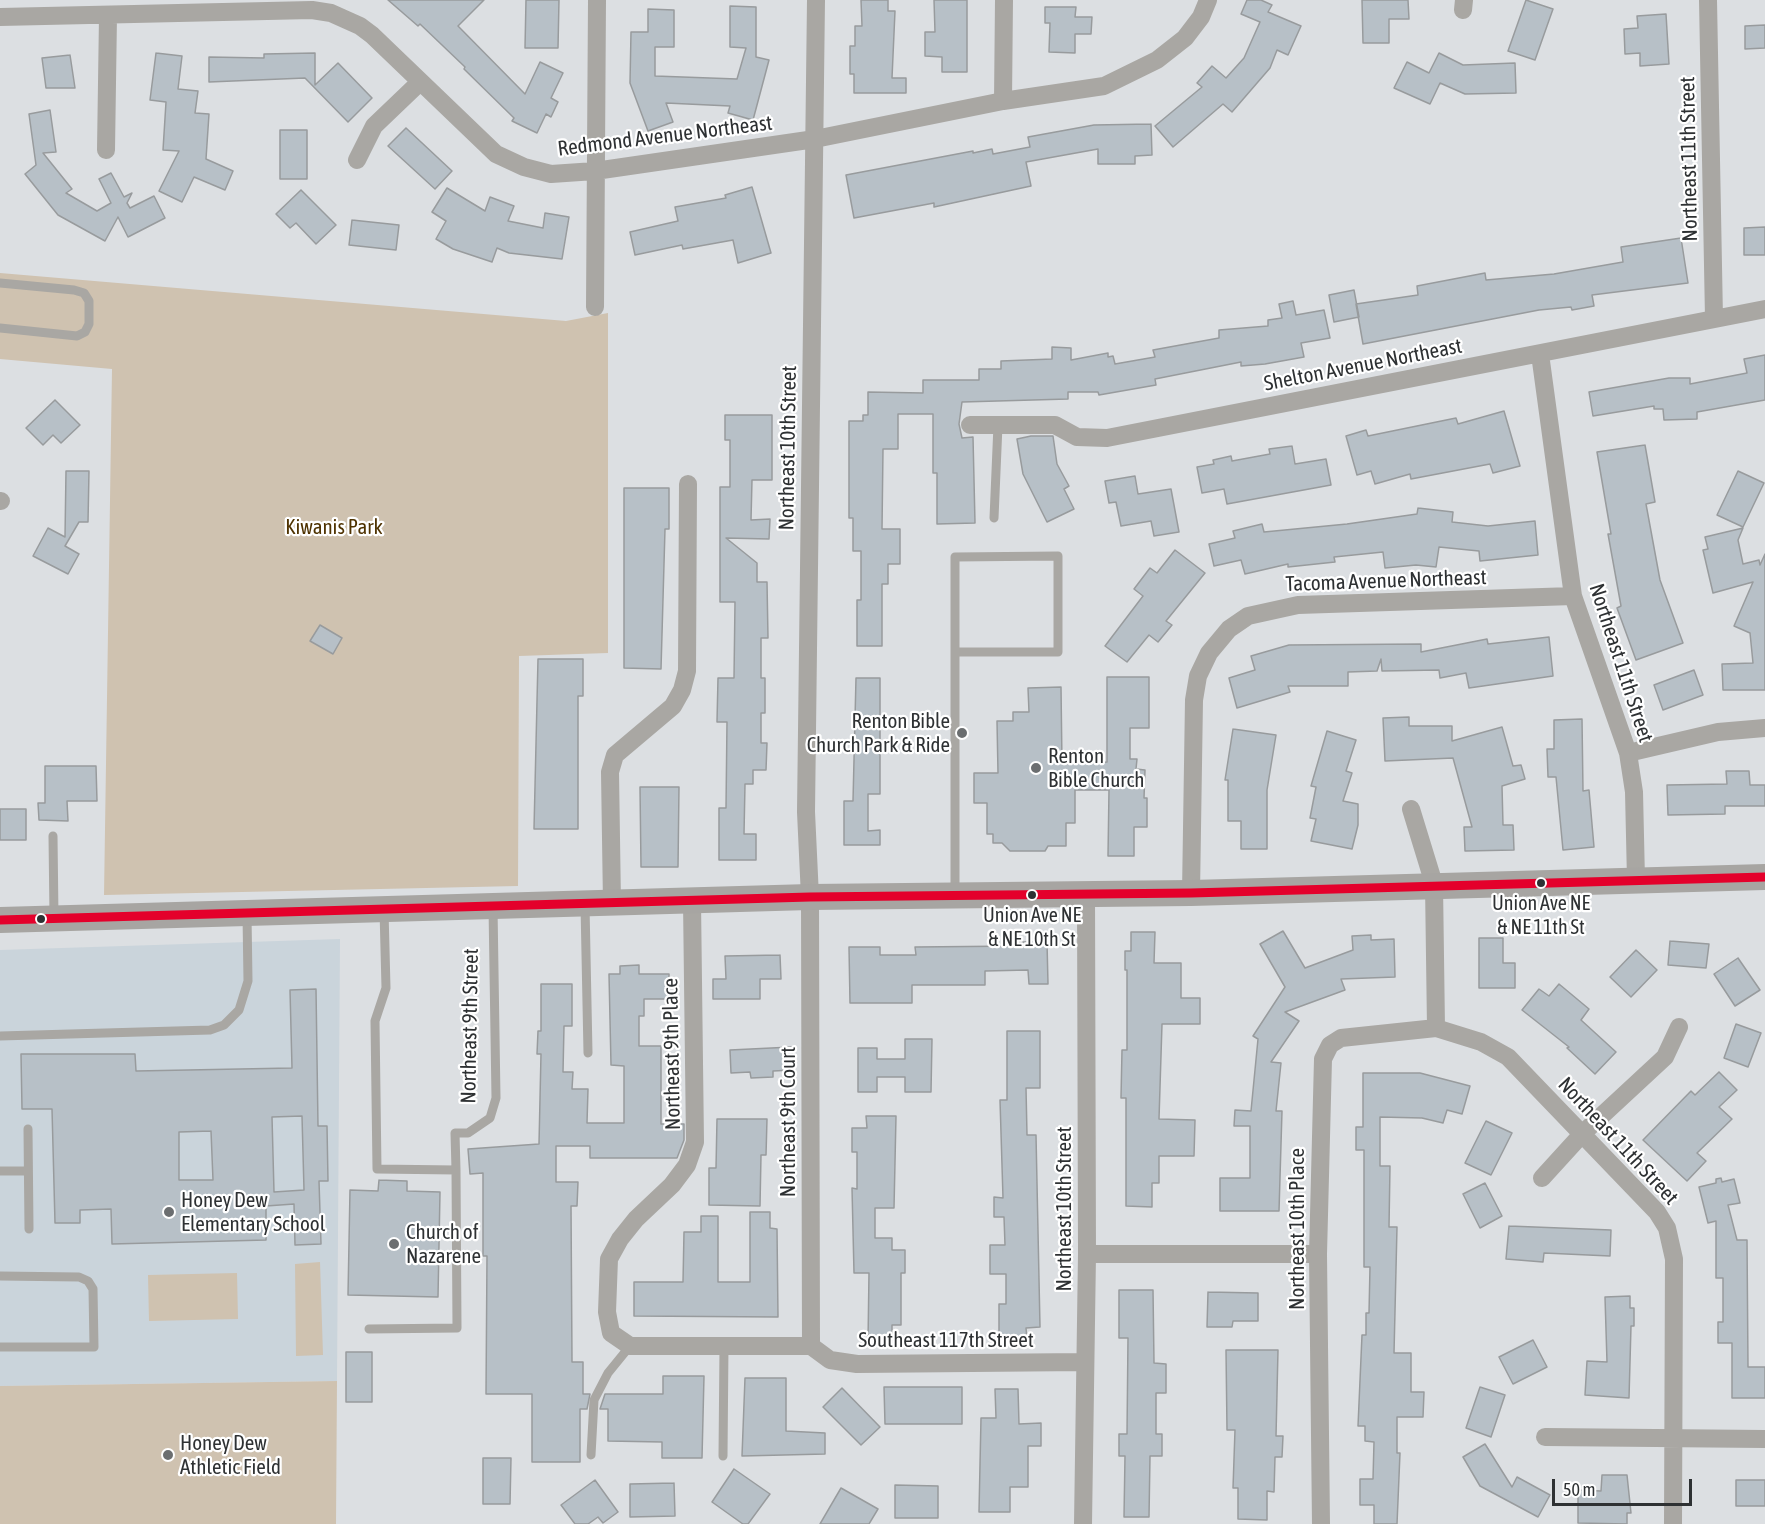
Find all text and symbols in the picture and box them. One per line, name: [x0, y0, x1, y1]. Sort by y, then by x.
street label: Northeast 11th Street: [1675, 76, 1703, 242]
street label: Redmond Avenue Northeast: [556, 110, 774, 162]
street label: Shelton Avenue Northeast: [1262, 333, 1464, 397]
street label: Northeast 10th Street: [774, 365, 802, 531]
park label: Kiwanis Park: [285, 514, 383, 540]
street label: Tacoma Avenue Northeast: [1285, 565, 1487, 597]
street label: Northeast 11th Street: [1584, 581, 1658, 745]
place label: Renton Bible Church Park & Ride: [807, 708, 950, 758]
marker: Renton Bible Church Park & Ride: [955, 726, 969, 740]
place label: Renton Bible Church: [1048, 743, 1144, 793]
marker: Renton Bible Church: [1029, 761, 1043, 775]
marker: Union Ave NE & NE 11th St: [1535, 877, 1547, 889]
marker: Union Ave NE & NE 10th St: [1026, 889, 1038, 901]
place label: Union Ave NE & NE 11th St: [1492, 892, 1590, 939]
place label: Union Ave NE & NE 10th St: [983, 904, 1081, 951]
unlabelled marker: [35, 913, 47, 925]
street label: Northeast 9th Street: [456, 948, 484, 1104]
street label: Northeast 9th Place: [658, 978, 686, 1130]
street label: Northeast 9th Court: [775, 1047, 801, 1197]
street label: Northeast 11th Street: [1553, 1072, 1683, 1210]
street label: Northeast 10th Street: [1051, 1126, 1077, 1292]
street label: Northeast 10th Place: [1284, 1148, 1310, 1310]
place label: Honey Dew Elementary School: [181, 1187, 325, 1237]
marker: Honey Dew Elementary School: [162, 1205, 176, 1219]
place label: Church of Nazarene: [406, 1219, 481, 1269]
marker: Church of Nazarene: [387, 1237, 401, 1251]
street label: Southeast 117th Street: [858, 1327, 1034, 1353]
place label: Honey Dew Athletic Field: [180, 1430, 281, 1480]
marker: Honey Dew Athletic Field: [161, 1448, 175, 1462]
scale bar: [1555, 1467, 1694, 1505]
text: 50 m: [1563, 1479, 1595, 1500]

